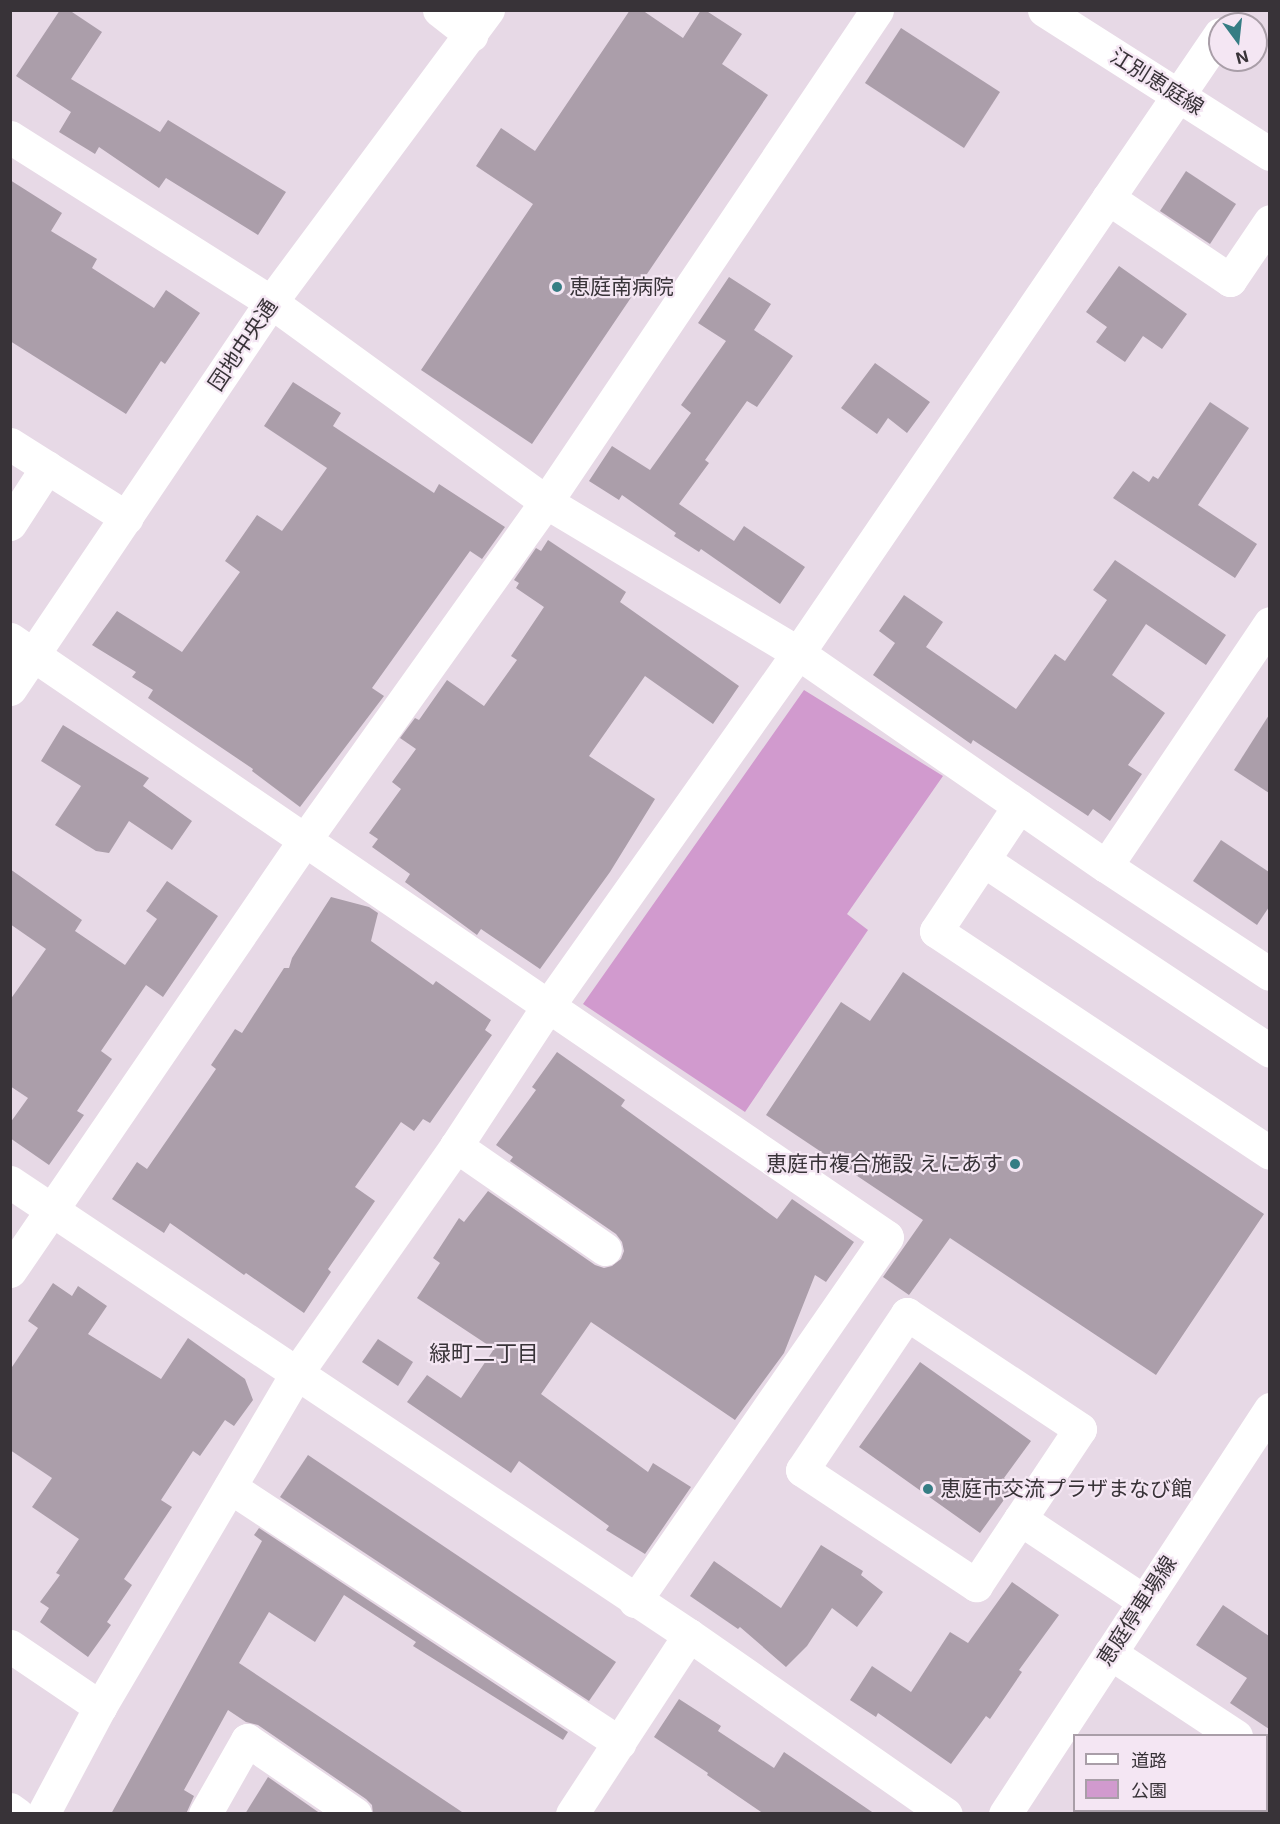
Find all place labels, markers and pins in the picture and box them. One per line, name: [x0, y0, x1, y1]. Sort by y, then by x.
place label: 恵庭南病院: [569, 274, 674, 300]
marker: 恵庭南病院: [550, 280, 564, 294]
place label: 恵庭市複合施設 えにあす: [766, 1151, 1003, 1177]
marker: 恵庭市複合施設 えにあす: [1008, 1157, 1022, 1171]
place label: 恵庭市交流プラザまなび館: [940, 1476, 1192, 1502]
marker: 恵庭市交流プラザまなび館: [921, 1482, 935, 1496]

